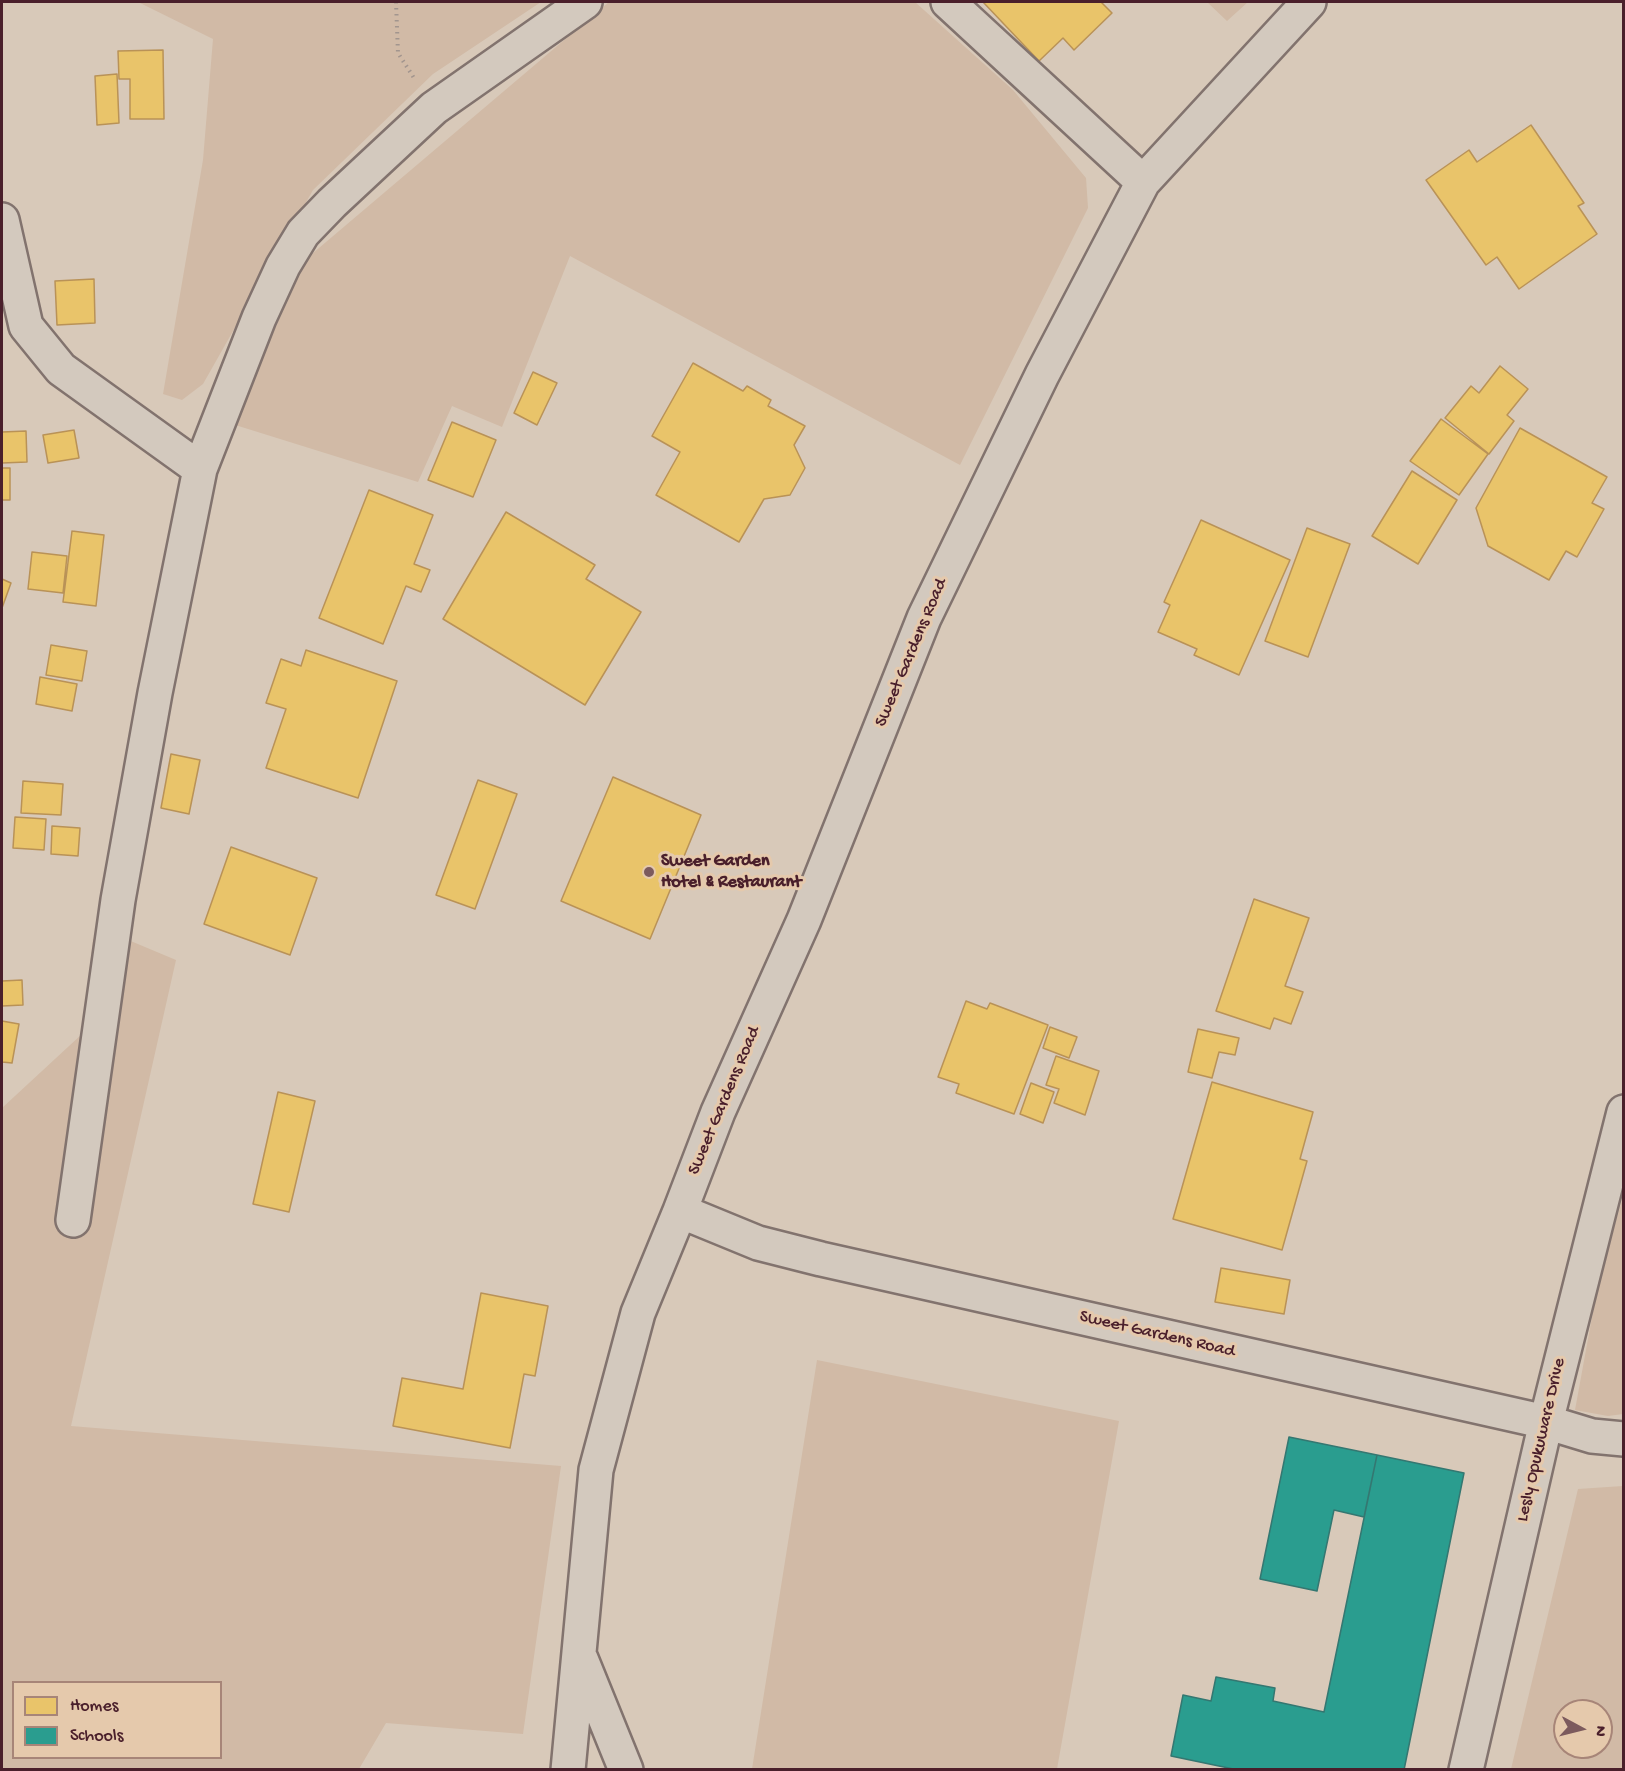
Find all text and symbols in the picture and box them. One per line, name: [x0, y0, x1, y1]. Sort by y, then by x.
street label: Sweet Gardens Road: [871, 576, 953, 730]
place label: Sweet Garden Hotel & Restaurant: [661, 851, 801, 894]
marker: Sweet Garden Hotel & Restaurant: [642, 865, 656, 879]
street label: Sweet Gardens Road: [684, 1024, 766, 1178]
street label: Sweet Gardens Road: [1077, 1307, 1237, 1363]
street label: Lesly Opukuware Drive: [1513, 1356, 1571, 1524]
legend: [12, 1681, 222, 1759]
text: Homes: [70, 1696, 118, 1717]
north arrow: [1553, 1699, 1613, 1759]
text: N: [1589, 1725, 1609, 1737]
text: Schools: [70, 1726, 123, 1747]

